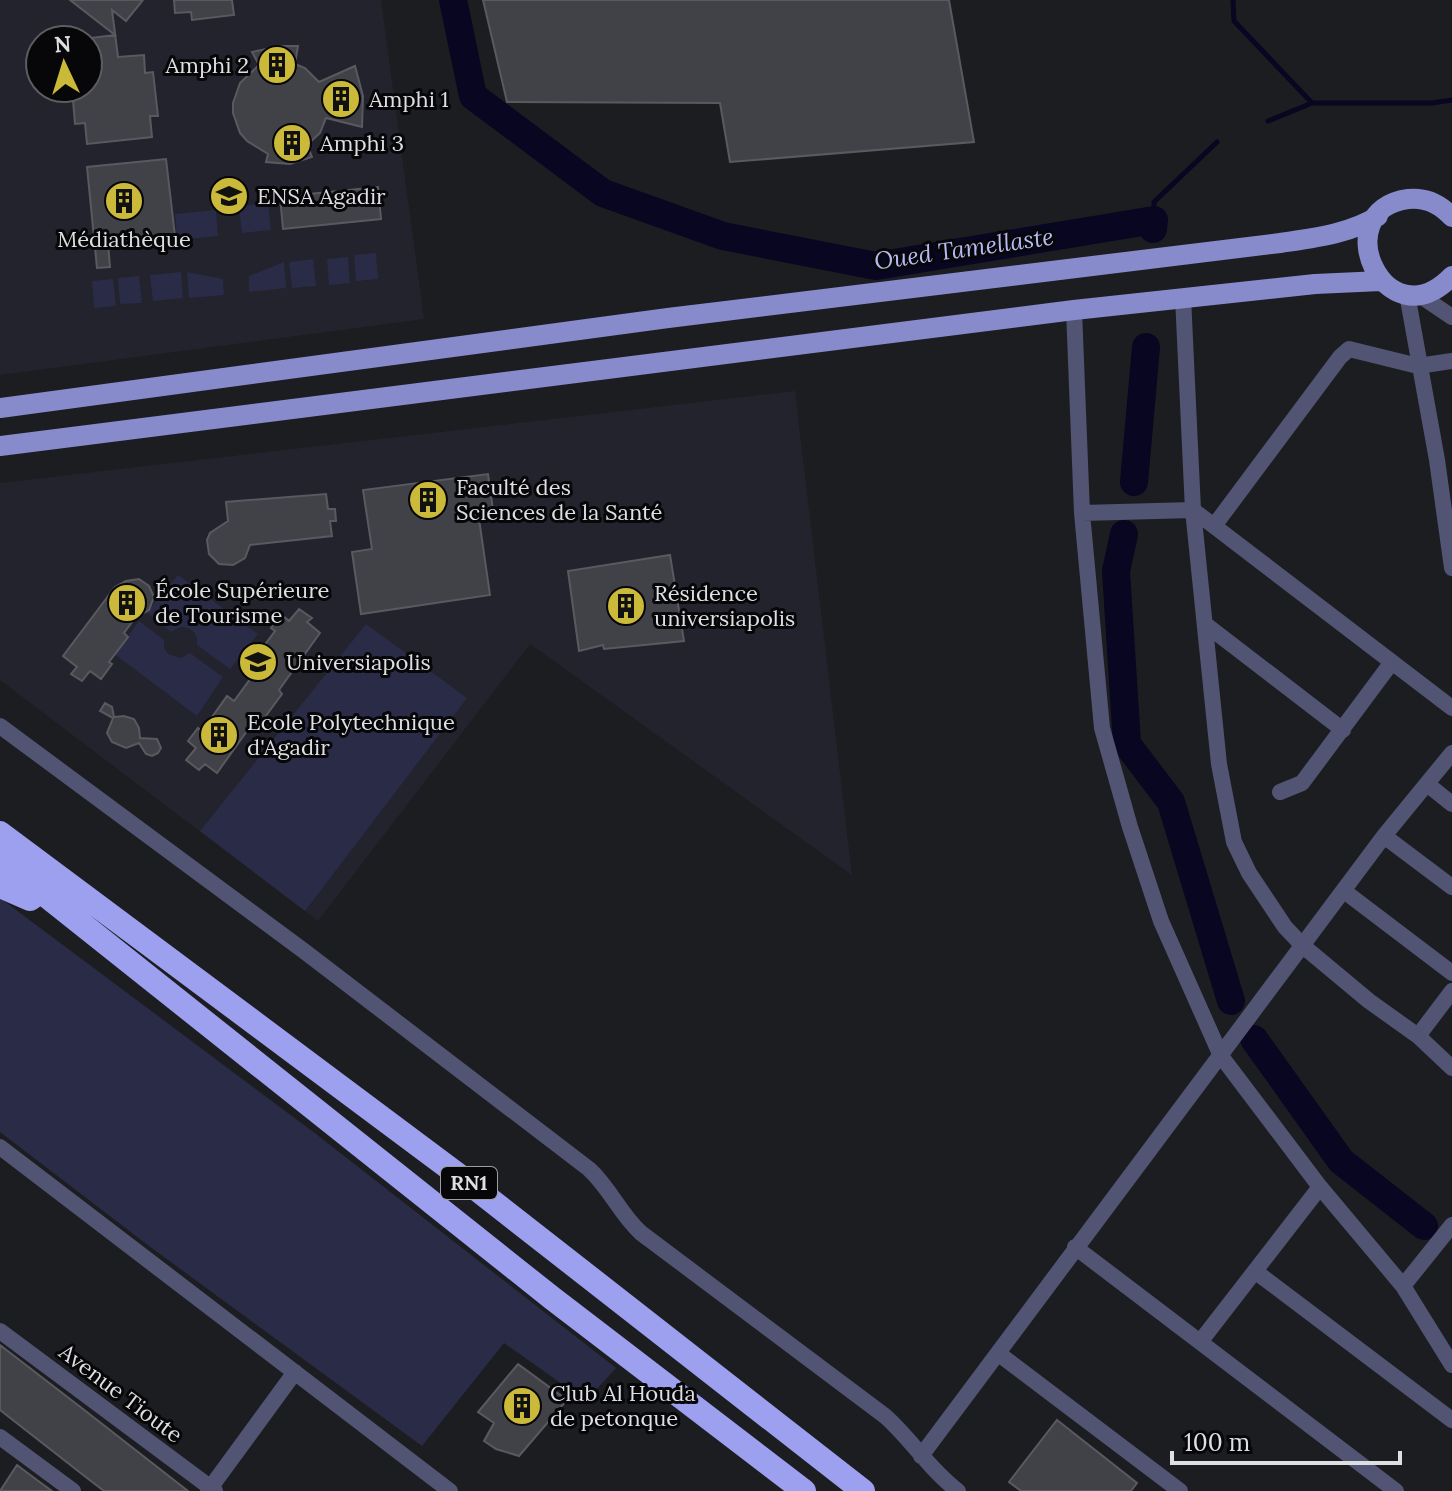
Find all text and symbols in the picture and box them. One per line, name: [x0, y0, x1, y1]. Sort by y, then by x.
north arrow: [24, 24, 104, 104]
text: N: [53, 29, 72, 59]
building icon: Amphi 2: [256, 44, 298, 86]
place label: Amphi 2: [164, 51, 249, 79]
building icon: Amphi 1: [320, 78, 362, 120]
place label: Amphi 1: [368, 85, 449, 113]
building icon: Amphi 3: [271, 122, 313, 164]
place label: Amphi 3: [319, 129, 404, 157]
school or university icon: ENSA Agadir: [208, 175, 250, 217]
building icon: Médiathèque: [103, 180, 145, 222]
place label: ENSA Agadir: [257, 182, 386, 210]
water label: Oued Tamellaste: [872, 221, 1056, 276]
place label: Médiathèque: [57, 225, 191, 253]
place label: Faculté des Sciences de la Santé: [456, 473, 663, 526]
building icon: Faculté des Sciences de la Santé: [407, 479, 449, 521]
place label: École Supérieure de Tourisme: [155, 576, 330, 629]
place label: Résidence universiapolis: [654, 579, 795, 632]
building icon: École Supérieure de Tourisme: [106, 582, 148, 624]
building icon: Résidence universiapolis: [605, 585, 647, 627]
school or university icon: Universiapolis: [237, 641, 279, 683]
place label: Universiapolis: [286, 648, 431, 676]
place label: Ecole Polytechnique d'Agadir: [247, 708, 455, 761]
building icon: Ecole Polytechnique d'Agadir: [198, 714, 240, 756]
road number: RN1: [441, 1167, 497, 1199]
street label: Avenue Tioute: [53, 1337, 188, 1449]
place label: Club Al Houda de petonque: [550, 1379, 696, 1432]
building icon: Club Al Houda de petonque: [501, 1385, 543, 1427]
scale bar: [1172, 1415, 1400, 1465]
text: 100 m: [1184, 1427, 1250, 1458]

